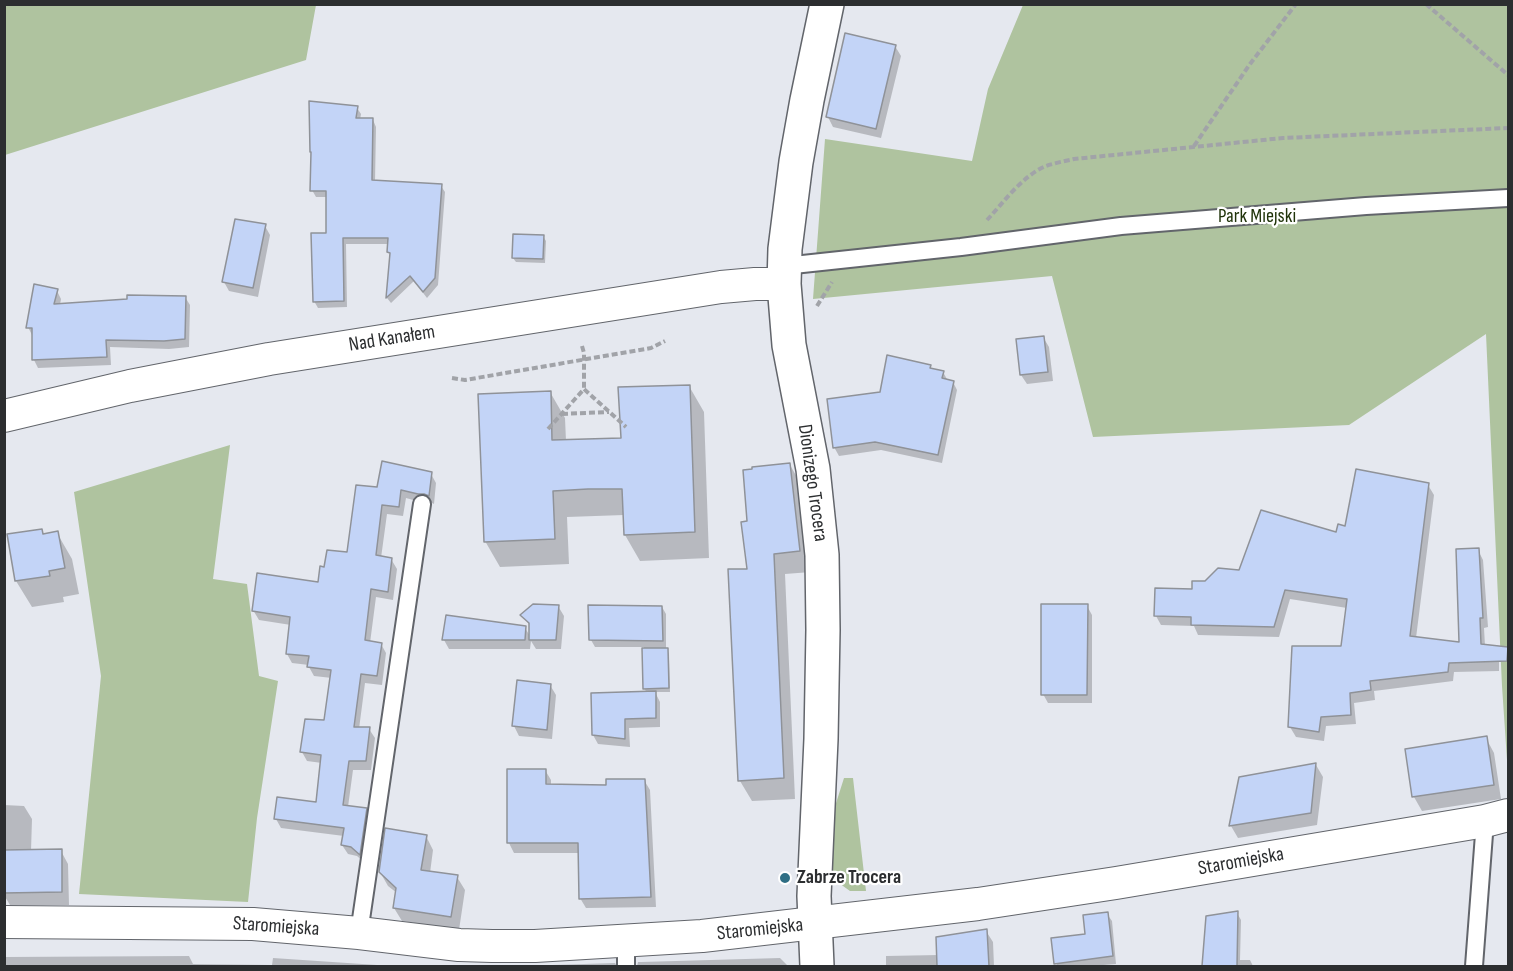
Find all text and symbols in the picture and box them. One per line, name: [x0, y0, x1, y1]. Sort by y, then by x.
park label: Park Miejski: [1218, 205, 1296, 229]
street label: Nad Kanałem: [347, 320, 437, 358]
street label: Dionizego Trocera: [792, 423, 832, 543]
street label: Staromiejska: [1196, 843, 1286, 881]
place label: Zabrze Trocera: [797, 866, 901, 890]
marker: Zabrze Trocera: [778, 871, 792, 885]
street label: Staromiejska: [232, 912, 320, 942]
street label: Staromiejska: [716, 914, 804, 946]

